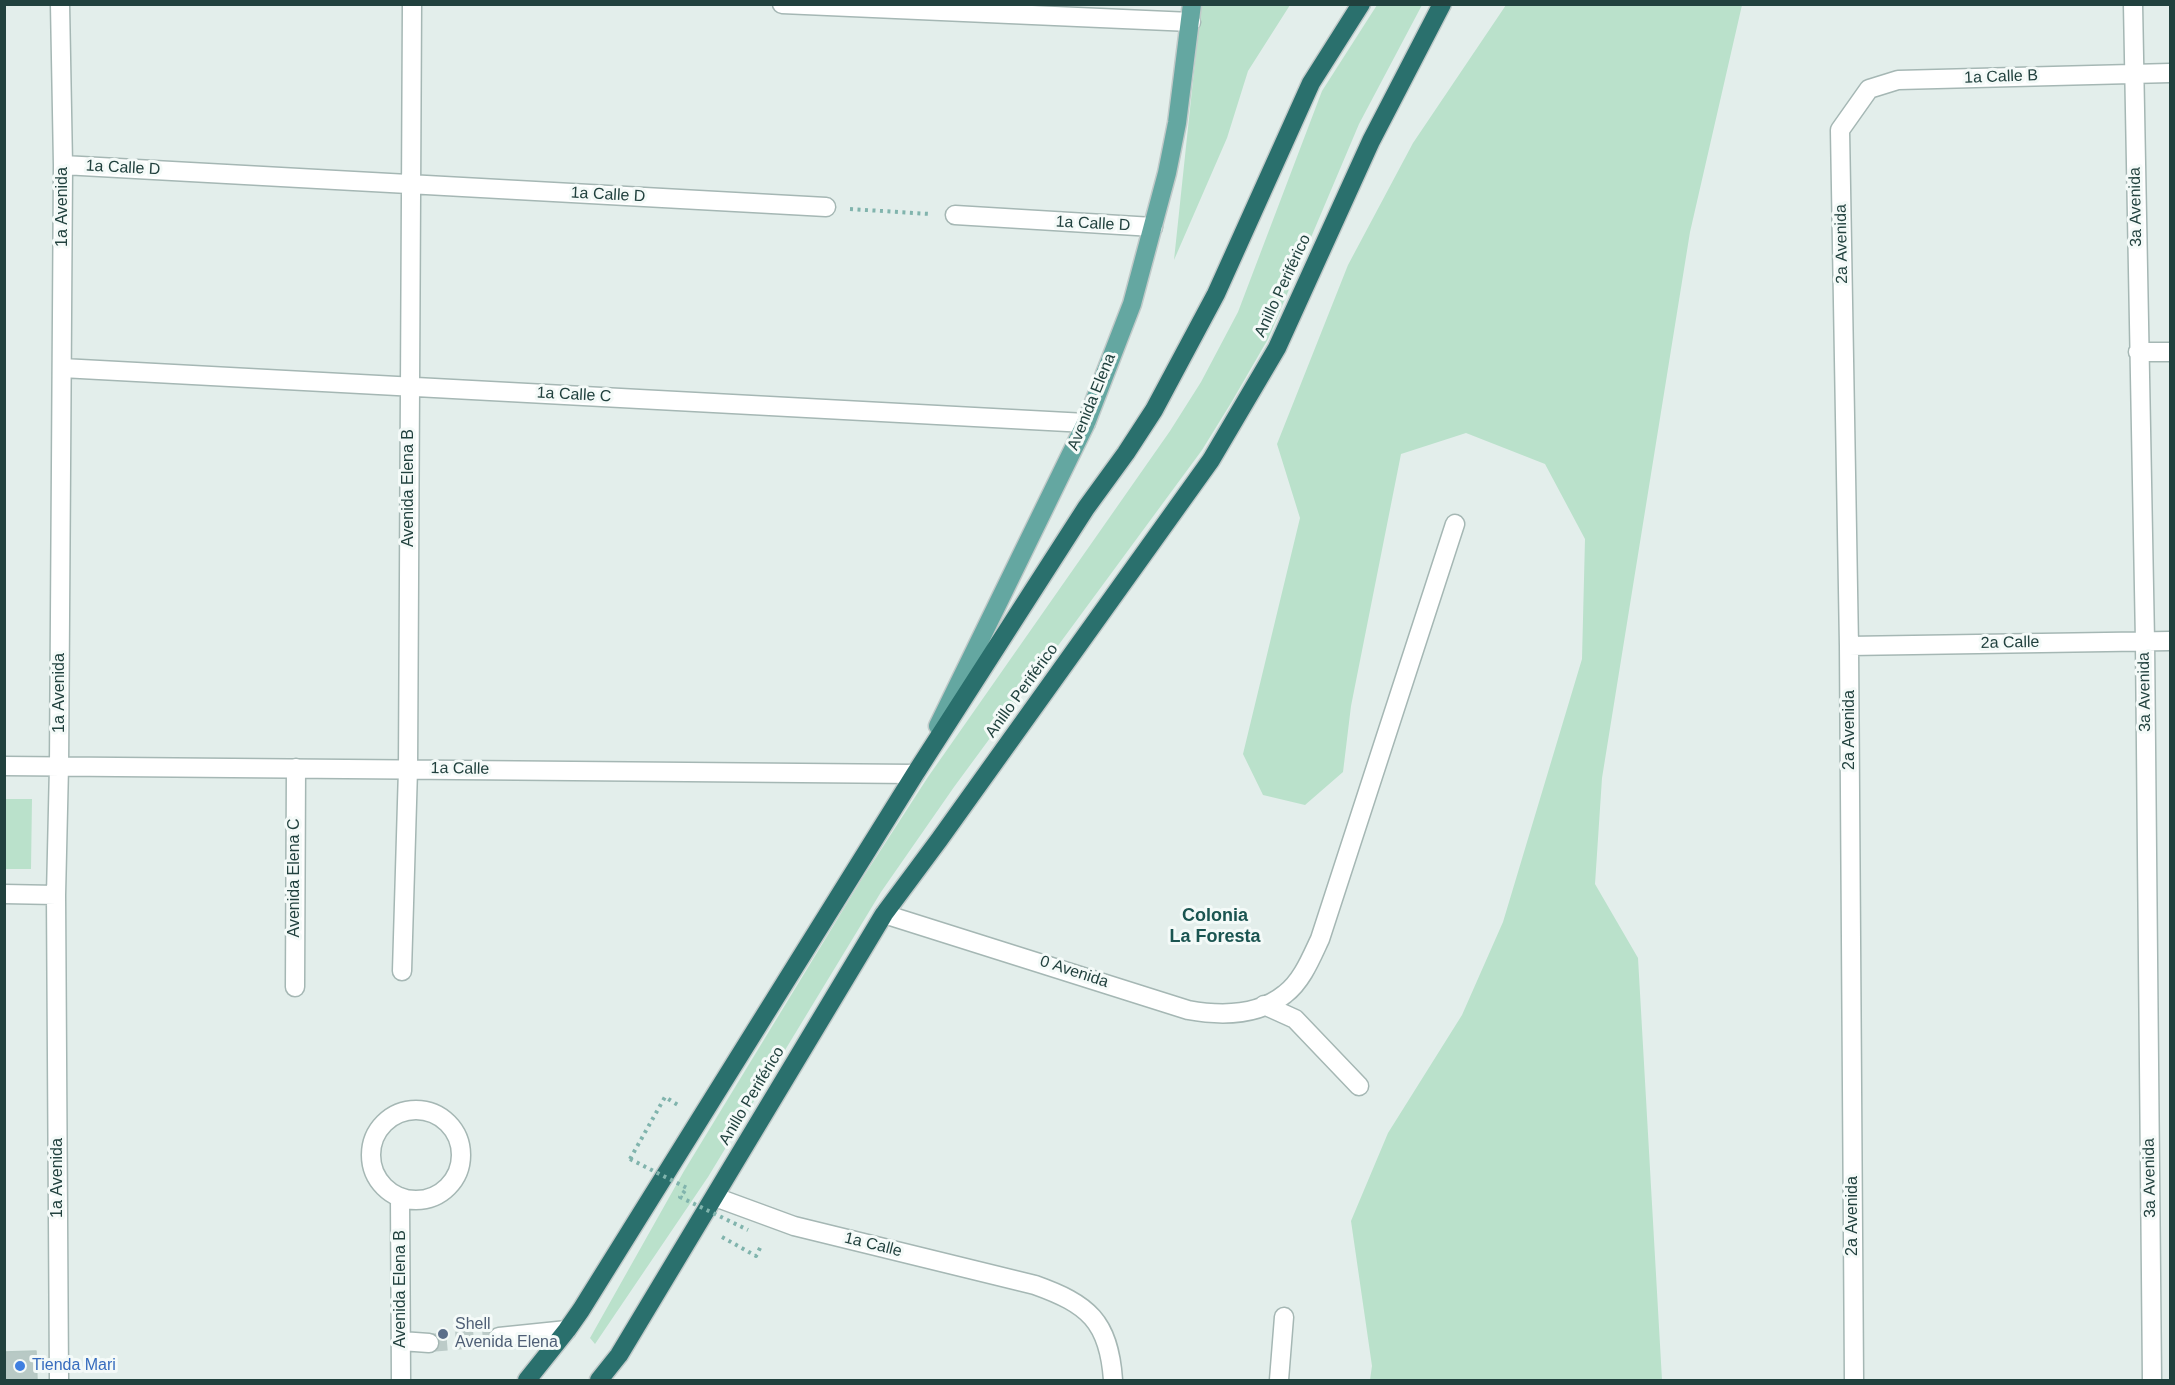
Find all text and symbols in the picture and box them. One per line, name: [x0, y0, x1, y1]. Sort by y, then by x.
street label: 1a Calle B: [1964, 66, 2038, 88]
street label: 1a Calle D: [85, 156, 161, 180]
street label: 1a Avenida: [53, 167, 73, 247]
street label: 3a Avenida: [2126, 167, 2146, 247]
street label: 1a Calle D: [570, 183, 646, 207]
street label: 2a Avenida: [1832, 204, 1852, 284]
street label: 1a Calle D: [1055, 212, 1131, 236]
street label: Anillo Periférico: [1251, 232, 1315, 340]
street label: Avenida Elena: [1064, 351, 1120, 453]
street label: 1a Calle C: [536, 383, 612, 407]
street label: Avenida Elena B: [399, 429, 419, 547]
street label: 2a Calle: [1980, 633, 2040, 653]
street label: Anillo Periférico: [982, 640, 1062, 742]
street label: 3a Avenida: [2135, 652, 2155, 732]
street label: 1a Avenida: [50, 653, 70, 733]
street label: 2a Avenida: [1840, 690, 1860, 770]
street label: 1a Calle: [430, 759, 490, 779]
street label: Avenida Elena C: [285, 819, 305, 937]
district label: Colonia La Foresta: [1169, 905, 1261, 948]
street label: 0 Avenida: [1037, 952, 1111, 992]
street label: Anillo Periférico: [715, 1043, 789, 1149]
street label: 1a Avenida: [48, 1138, 68, 1218]
street label: 3a Avenida: [2140, 1138, 2160, 1218]
street label: 2a Avenida: [1843, 1176, 1863, 1256]
street label: 1a Calle: [842, 1229, 904, 1261]
street label: Avenida Elena B: [391, 1230, 411, 1348]
place label: Shell Avenida Elena: [455, 1315, 558, 1353]
marker: Shell Avenida Elena: [436, 1327, 450, 1341]
place label: Tienda Mari: [32, 1356, 116, 1376]
marker: Tienda Mari: [13, 1359, 27, 1373]

